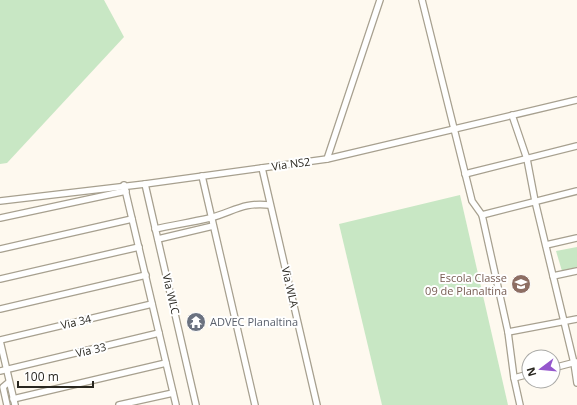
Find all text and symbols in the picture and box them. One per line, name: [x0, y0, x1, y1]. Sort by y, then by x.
street label: Via NS2: [271, 153, 311, 174]
street label: Via WLA: [279, 265, 302, 309]
place label: Escola Classe 09 de Planaltina: [425, 270, 507, 298]
street label: Via WLC: [160, 272, 183, 316]
school or university icon: Escola Classe 09 de Planaltina: [510, 273, 532, 295]
street label: Via 34: [59, 311, 93, 332]
temple icon: ADVEC Planaltina: [185, 311, 207, 333]
place label: ADVEC Planaltina: [210, 314, 298, 329]
street label: Via 33: [74, 339, 108, 360]
north arrow: [521, 349, 561, 389]
scale bar: [18, 363, 93, 389]
text: N: [522, 366, 539, 378]
text: 100 m: [24, 368, 59, 385]

